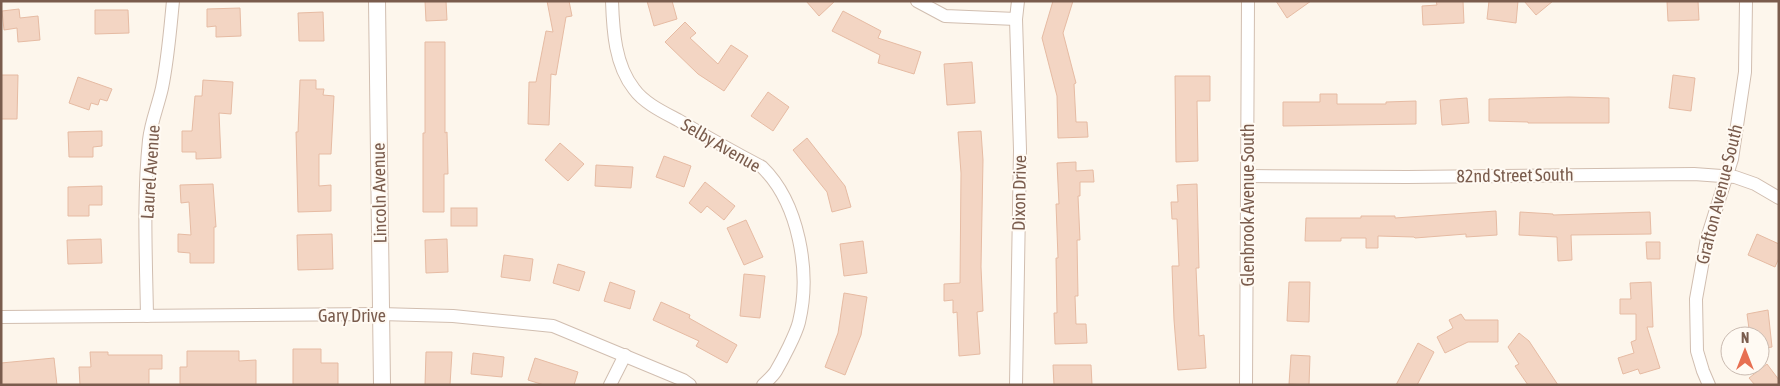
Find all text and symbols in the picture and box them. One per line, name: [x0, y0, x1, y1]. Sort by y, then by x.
street label: Selby Avenue: [677, 114, 765, 176]
street label: Grafton Avenue South: [1691, 122, 1747, 266]
street label: Glenbrook Avenue South: [1237, 123, 1258, 287]
street label: Laurel Avenue: [136, 124, 164, 220]
street label: Lincoln Avenue: [368, 142, 390, 244]
street label: Dixon Drive: [1008, 155, 1030, 231]
street label: 82nd Street South: [1456, 163, 1574, 187]
street label: Gary Drive: [318, 305, 386, 326]
north arrow: [1720, 326, 1770, 376]
text: N: [1741, 330, 1749, 346]

